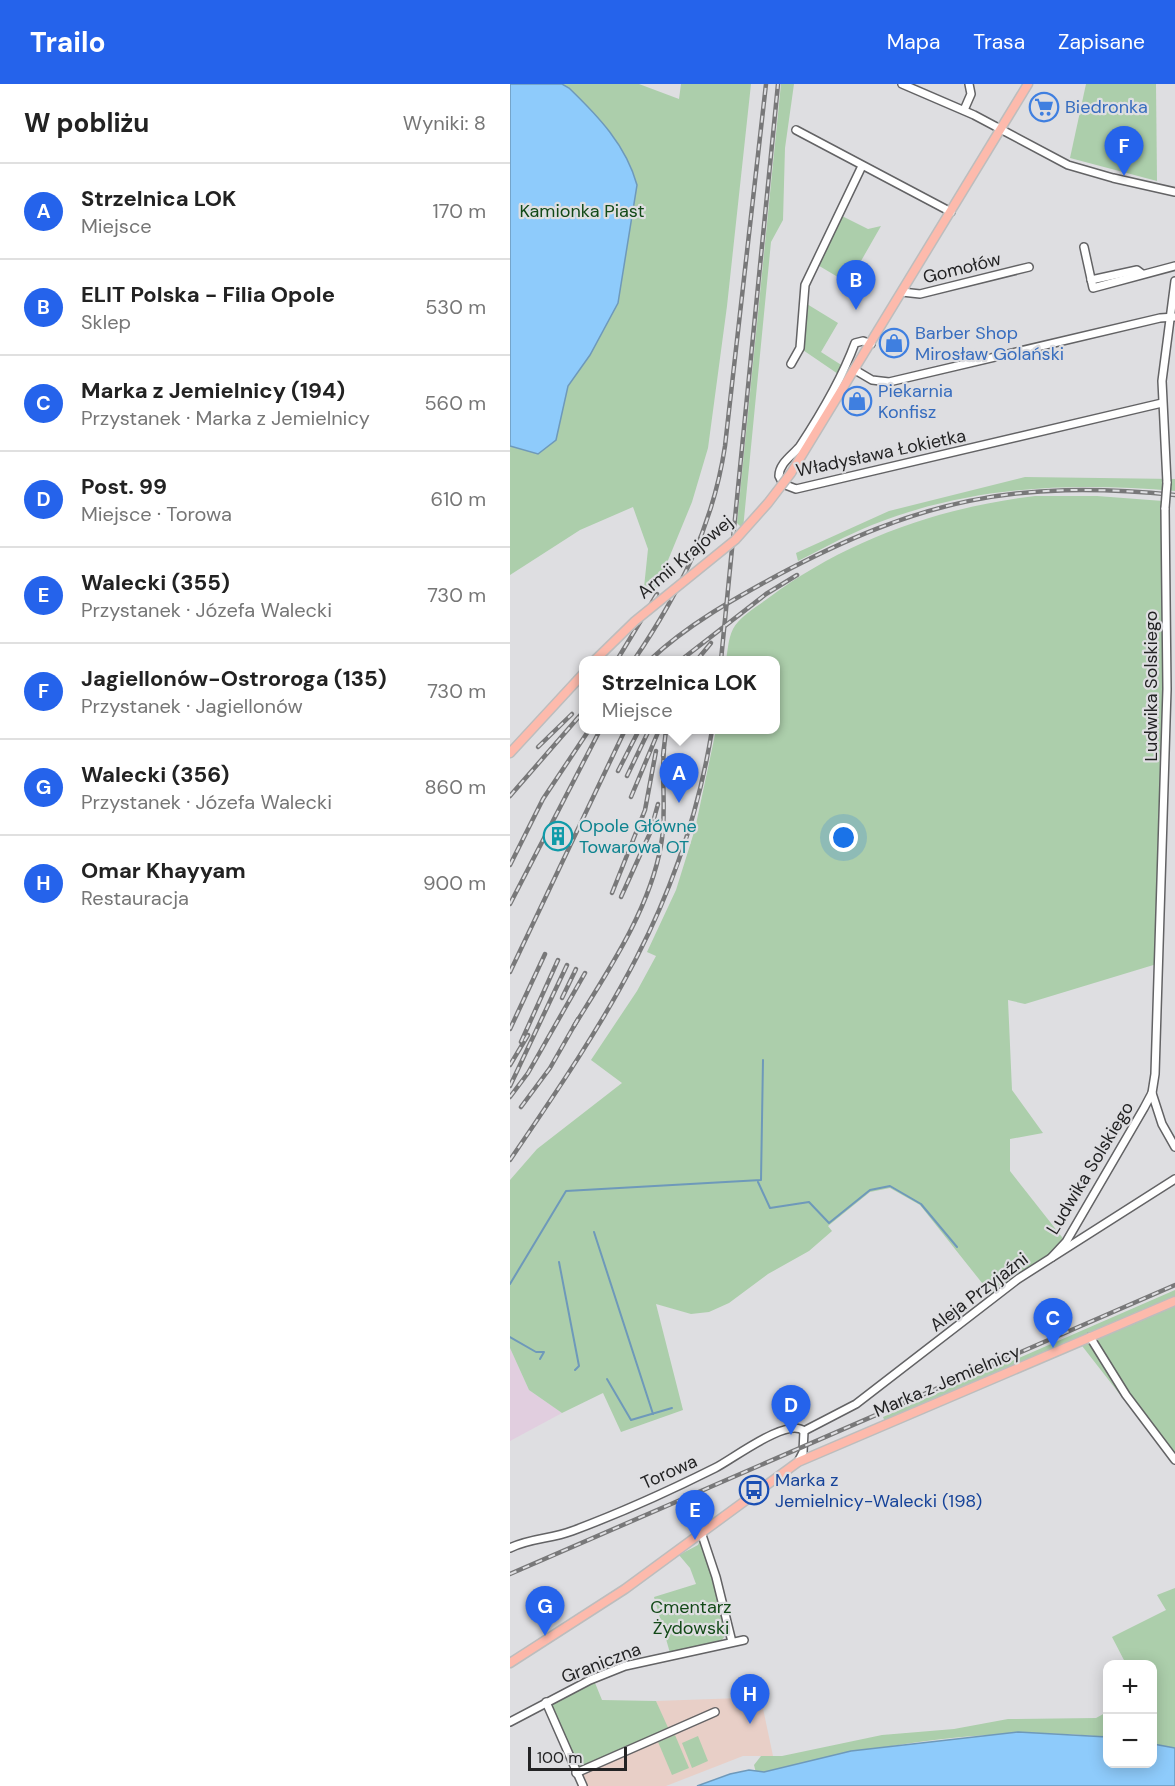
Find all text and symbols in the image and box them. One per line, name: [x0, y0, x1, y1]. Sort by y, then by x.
text: Trailo: [30, 24, 106, 61]
text: Mapa: [887, 28, 940, 56]
text: Trasa: [973, 28, 1025, 56]
text: Zapisane: [1058, 28, 1145, 56]
supermarket icon: Biedronka: [1028, 91, 1060, 123]
place label: Biedronka: [1065, 95, 1148, 119]
text: W pobliżu: [24, 106, 149, 140]
text: Wyniki: 8: [403, 110, 486, 136]
pin: F: [1104, 126, 1144, 176]
text: Strzelnica LOK: [81, 184, 236, 213]
text: A: [36, 198, 51, 224]
text: 170 m: [433, 198, 486, 224]
park label: Kamionka Piast: [519, 199, 645, 223]
text: Miejsce: [81, 213, 152, 239]
street label: Gomołów: [920, 247, 1004, 289]
pin: B: [836, 260, 876, 310]
text: ELIT Polska - Filia Opole: [81, 280, 335, 309]
text: B: [37, 294, 50, 320]
text: 530 m: [425, 294, 486, 320]
text: Sklep: [81, 309, 131, 335]
place label: Barber Shop Mirosław Golański: [915, 321, 1064, 366]
shop icon: Barber Shop Mirosław Golański: [878, 327, 910, 359]
text: Marka z Jemielnicy (194): [81, 376, 345, 405]
place label: Piekarnia Konfisz: [878, 379, 953, 424]
shop icon: Piekarnia Konfisz: [841, 385, 873, 417]
text: C: [36, 390, 51, 416]
text: 560 m: [424, 390, 486, 416]
text: Przystanek · Marka z Jemielnicy: [81, 405, 370, 431]
street label: Władysława Łokietka: [794, 423, 968, 483]
text: Post. 99: [81, 472, 167, 501]
text: D: [36, 486, 51, 512]
text: 610 m: [430, 486, 486, 512]
text: Miejsce · Torowa: [81, 501, 232, 527]
street label: Armii Krajowej: [632, 510, 738, 604]
text: Walecki (355): [81, 568, 230, 597]
text: E: [38, 582, 49, 608]
text: 730 m: [427, 582, 486, 608]
text: Przystanek · Józefa Walecki: [81, 597, 332, 623]
street label: Ludwika Solskiego: [1139, 611, 1163, 761]
popup: [579, 656, 780, 734]
text: Jagiellonów-Ostroroga (135): [81, 664, 387, 693]
text: Strzelnica LOK: [602, 668, 757, 697]
text: F: [38, 678, 49, 704]
text: 730 m: [427, 678, 486, 704]
text: Przystanek · Jagiellonów: [81, 693, 303, 719]
text: Miejsce: [602, 697, 673, 723]
pin: A: [660, 754, 698, 803]
text: Walecki (356): [81, 760, 229, 789]
text: G: [36, 774, 51, 800]
text: 860 m: [424, 774, 486, 800]
text: Przystanek · Józefa Walecki: [81, 789, 332, 815]
place label: Opole Główne Towarowa OT: [579, 814, 697, 859]
building icon: Opole Główne Towarowa OT: [542, 820, 574, 852]
your location: [829, 823, 858, 852]
text: Omar Khayyam: [81, 856, 246, 885]
text: H: [36, 870, 51, 896]
text: 900 m: [423, 870, 486, 896]
text: Restauracja: [81, 885, 189, 911]
street label: Ludwika Solskiego: [1041, 1097, 1139, 1239]
street label: Aleja Przyjaźni: [925, 1247, 1033, 1337]
pin: C: [1034, 1298, 1072, 1348]
street label: Marka z Jemielnicy: [870, 1339, 1024, 1423]
pin: D: [772, 1386, 810, 1435]
street label: Torowa: [637, 1449, 701, 1495]
place label: Marka z Jemielnicy-Walecki (198): [775, 1468, 982, 1513]
bus stop icon: Marka z Jemielnicy-Walecki (198): [738, 1474, 770, 1506]
pin: E: [676, 1490, 714, 1540]
pin: G: [525, 1586, 564, 1636]
park label: Cmentarz Żydowski: [650, 1595, 732, 1640]
street label: Graniczna: [558, 1637, 644, 1689]
map controls: [1103, 1660, 1157, 1768]
button: +: [1103, 1660, 1157, 1714]
pin: H: [730, 1674, 770, 1724]
button: −: [1103, 1714, 1157, 1768]
scale bar: [528, 1744, 627, 1772]
text: 100 m: [537, 1747, 582, 1768]

